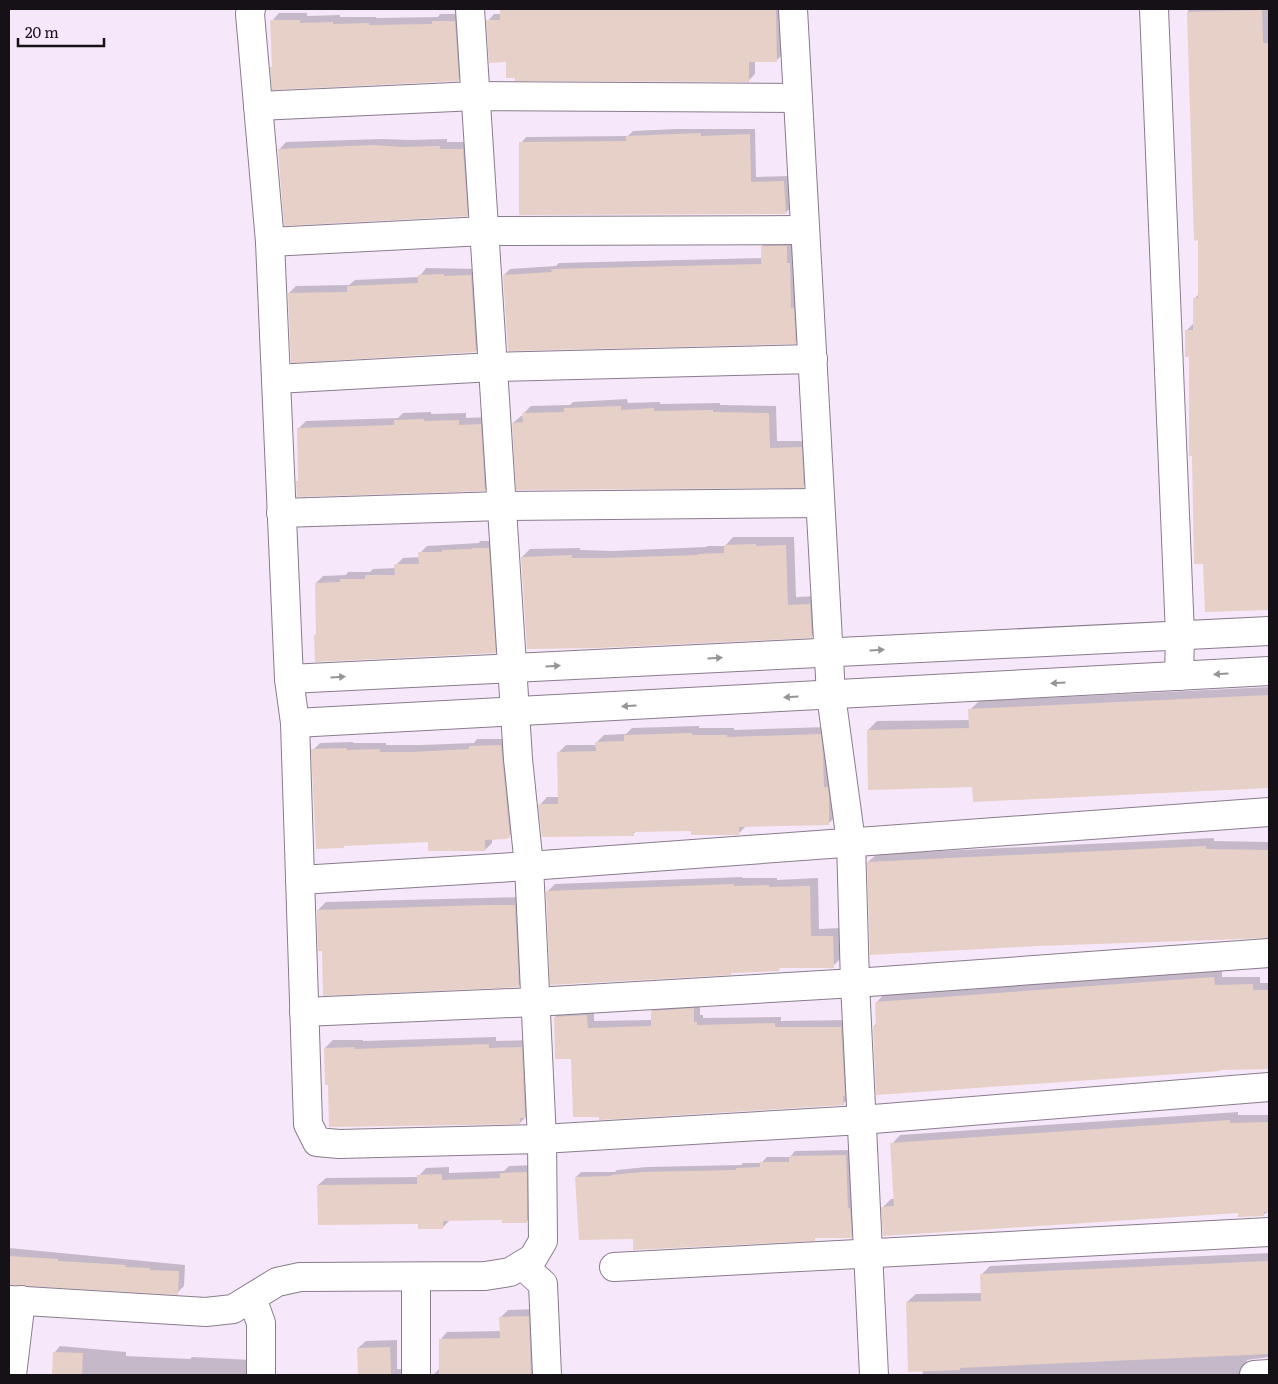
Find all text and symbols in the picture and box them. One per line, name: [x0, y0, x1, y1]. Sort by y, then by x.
scale bar: [18, 15, 104, 47]
text: 20 m: [25, 20, 59, 43]
one-way arrow: [870, 646, 886, 654]
one-way arrow: [707, 654, 723, 662]
one-way arrow: [545, 662, 561, 670]
one-way arrow: [1212, 671, 1228, 679]
one-way arrow: [330, 672, 346, 680]
one-way arrow: [1050, 679, 1066, 687]
one-way arrow: [783, 694, 799, 702]
one-way arrow: [621, 702, 637, 710]

